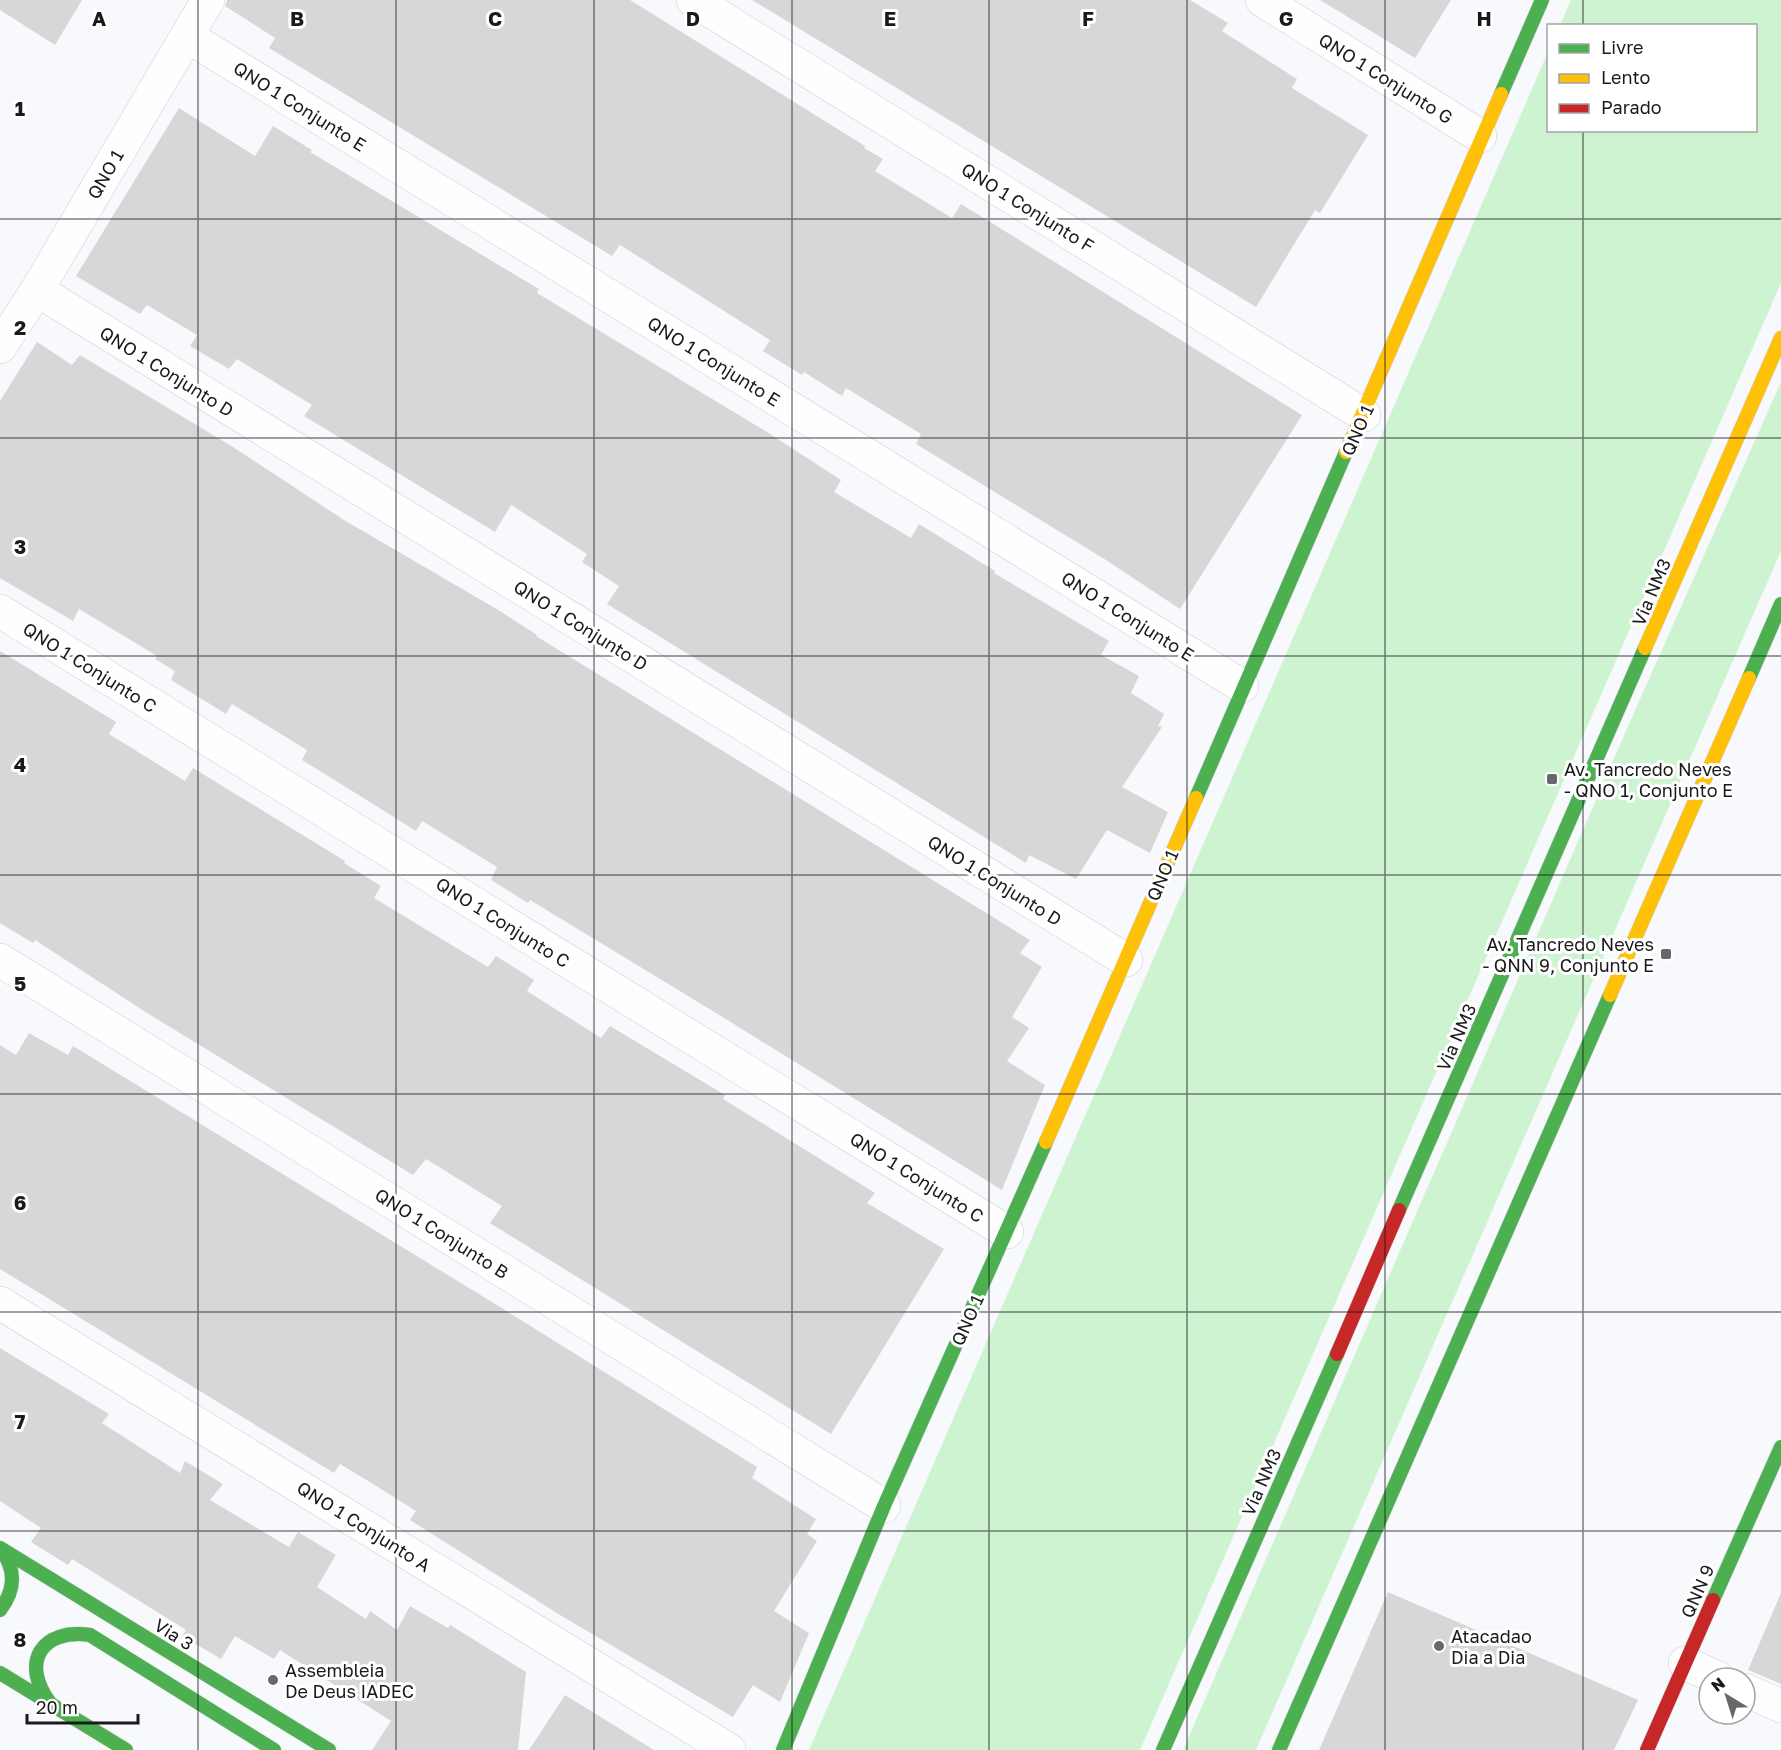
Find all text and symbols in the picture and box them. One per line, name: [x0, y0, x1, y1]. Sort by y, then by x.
text: A: [92, 6, 106, 30]
text: B: [290, 6, 304, 30]
text: C: [488, 6, 502, 30]
text: D: [686, 6, 700, 30]
text: E: [884, 6, 896, 30]
text: F: [1082, 6, 1094, 30]
text: G: [1279, 6, 1293, 30]
text: H: [1476, 6, 1492, 30]
legend: [1547, 24, 1757, 132]
street label: QNO 1 Conjunto G: [1315, 28, 1457, 128]
text: Livre: [1601, 36, 1643, 58]
street label: QNO 1 Conjunto E: [230, 56, 370, 156]
text: Lento: [1601, 66, 1650, 88]
text: 1: [15, 96, 25, 120]
text: Parado: [1601, 96, 1662, 118]
street label: QNO 1: [82, 145, 128, 203]
street label: QNO 1 Conjunto F: [958, 157, 1098, 257]
street label: QNO 1 Conjunto E: [644, 311, 784, 411]
text: 2: [14, 315, 26, 339]
street label: QNO 1 Conjunto D: [96, 321, 238, 421]
street label: QNO 1: [1336, 401, 1378, 459]
text: 3: [14, 534, 26, 558]
street label: Via NM3: [1627, 555, 1675, 629]
street label: QNO 1 Conjunto E: [1058, 566, 1198, 666]
street label: QNO 1 Conjunto D: [510, 575, 652, 675]
street label: QNO 1 Conjunto C: [19, 617, 161, 717]
text: 4: [14, 752, 26, 776]
place label: Av. Tancredo Neves - QNO 1, Conjunto E: [1564, 758, 1733, 801]
marker: Av. Tancredo Neves - QNO 1, Conjunto E: [1545, 772, 1559, 786]
street label: QNO 1 Conjunto D: [924, 830, 1066, 930]
street label: QNO 1: [1141, 846, 1183, 904]
street label: QNO 1 Conjunto C: [432, 872, 574, 972]
place label: Av. Tancredo Neves - QNN 9, Conjunto E: [1482, 933, 1654, 976]
marker: Av. Tancredo Neves - QNN 9, Conjunto E: [1659, 947, 1673, 961]
text: 5: [14, 971, 26, 995]
street label: Via NM3: [1431, 1000, 1481, 1074]
street label: QNO 1 Conjunto C: [846, 1127, 988, 1227]
street label: QNO 1 Conjunto B: [371, 1183, 513, 1283]
text: 6: [14, 1190, 26, 1214]
street label: QNO 1: [946, 1291, 988, 1349]
text: 7: [15, 1409, 26, 1433]
street label: Via NM3: [1236, 1445, 1286, 1519]
street label: QNO 1 Conjunto A: [293, 1476, 435, 1576]
street label: QNN 9: [1676, 1561, 1718, 1621]
street label: Via 3: [150, 1614, 198, 1654]
place label: Atacadao Dia a Dia: [1451, 1625, 1532, 1668]
text: 8: [14, 1627, 26, 1651]
marker: Atacadao Dia a Dia: [1432, 1639, 1446, 1653]
place label: Assembleia De Deus IADEC: [285, 1659, 414, 1702]
north arrow: [1697, 1666, 1757, 1726]
marker: Assembleia De Deus IADEC: [266, 1673, 280, 1687]
text: N: [1707, 1673, 1729, 1696]
scale bar: [27, 1687, 138, 1725]
text: 20 m: [36, 1696, 78, 1718]

